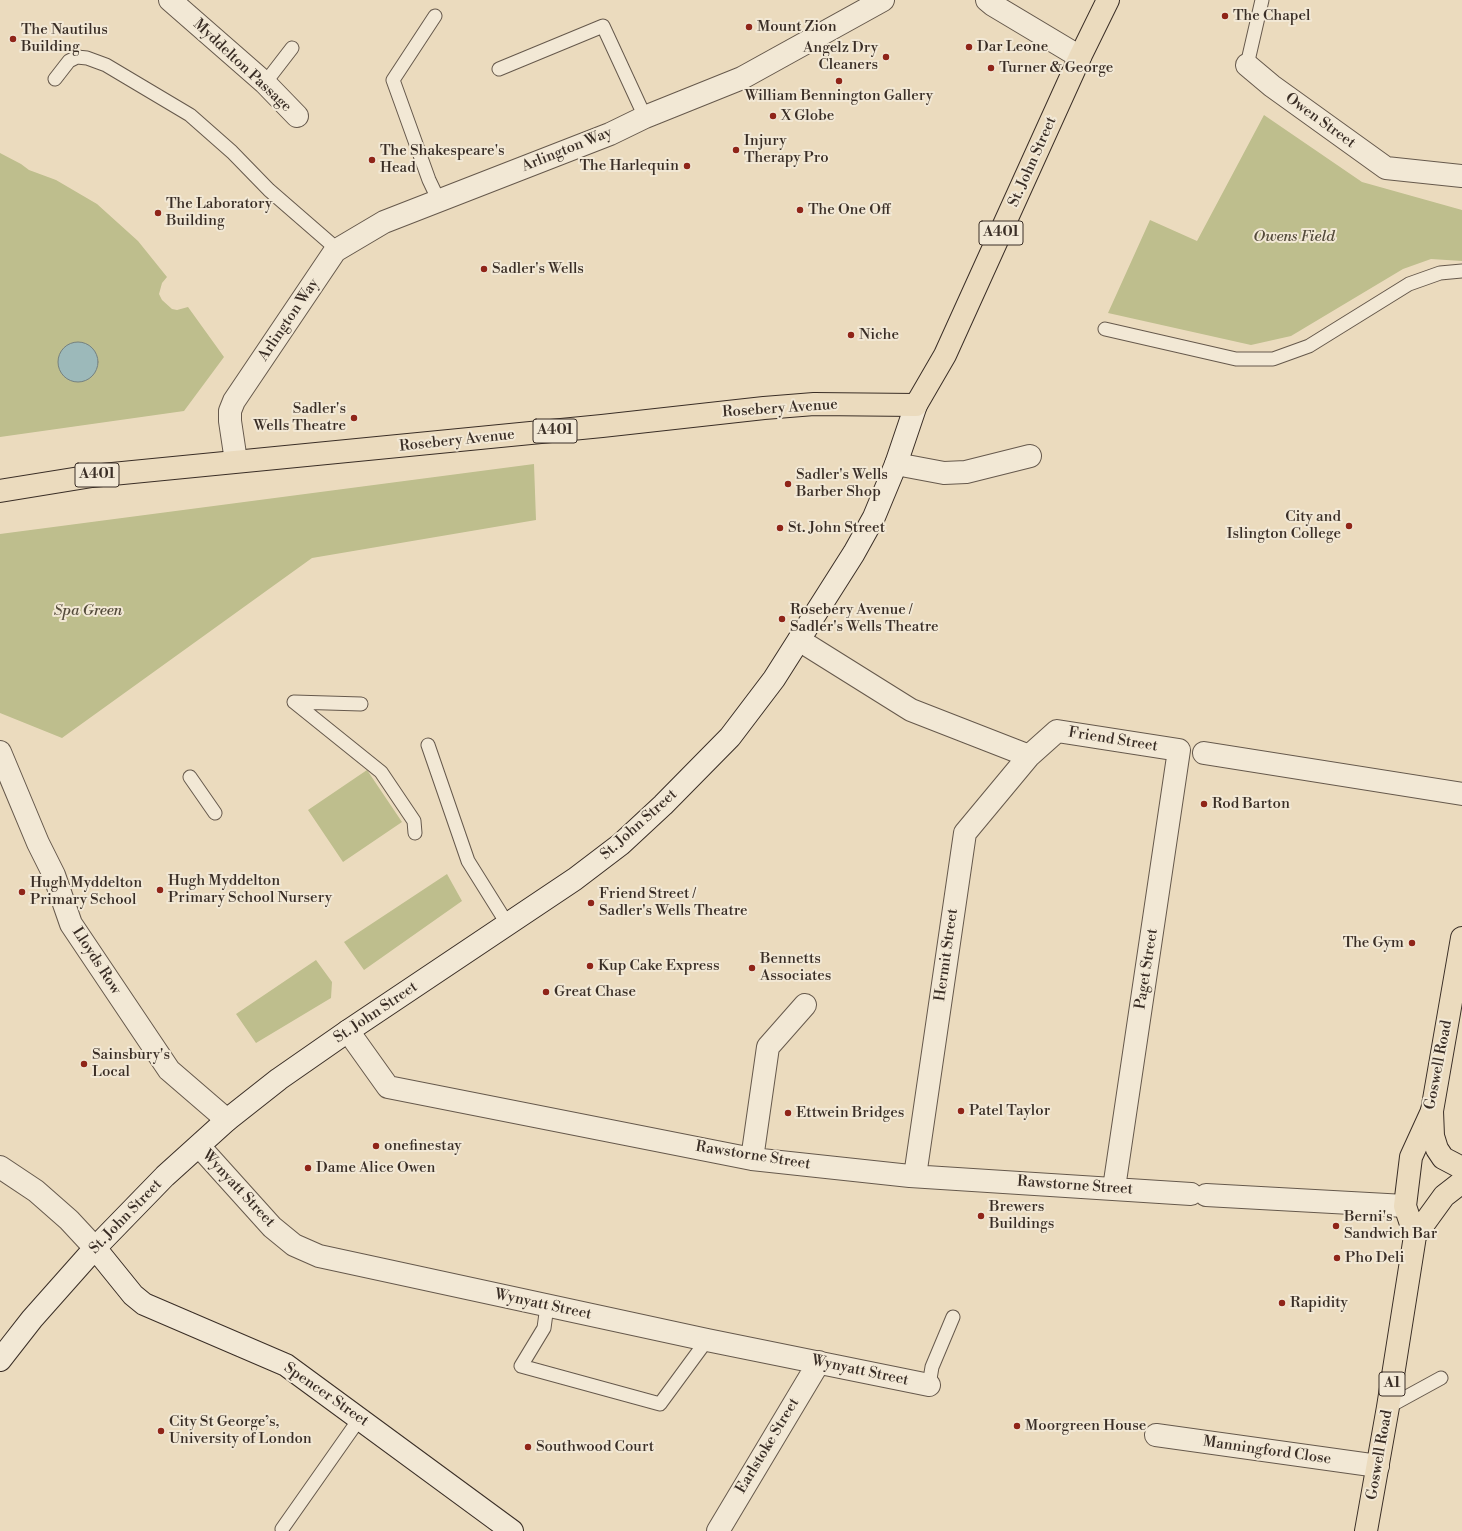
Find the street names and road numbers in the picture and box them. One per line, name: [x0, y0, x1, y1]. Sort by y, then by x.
street label: Myddelton Passage: [189, 16, 295, 116]
street label: Owen Street: [1281, 90, 1359, 152]
street label: St. John Street: [1005, 114, 1061, 210]
street label: Arlington Way: [519, 124, 615, 176]
road number: A401: [979, 221, 1023, 245]
street label: Arlington Way: [255, 275, 323, 365]
street label: Rosebery Avenue: [722, 396, 838, 422]
road number: A401: [533, 419, 577, 443]
street label: Rosebery Avenue: [398, 426, 516, 456]
road number: A401: [75, 463, 119, 487]
street label: Friend Street: [1067, 724, 1159, 756]
street label: St. John Street: [597, 786, 681, 864]
street label: Hermit Street: [932, 907, 962, 1003]
street label: Lloyds Row: [68, 924, 124, 998]
street label: Paget Street: [1132, 927, 1162, 1011]
street label: St. John Street: [331, 978, 421, 1048]
street label: Goswell Road: [1421, 1019, 1457, 1111]
street label: Rawstorne Street: [694, 1138, 812, 1174]
street label: Wynyatt Street: [198, 1147, 278, 1231]
street label: Rawstorne Street: [1016, 1173, 1134, 1199]
street label: St. John Street: [86, 1176, 166, 1258]
street label: Wynyatt Street: [493, 1286, 593, 1324]
street label: Wynyatt Street: [810, 1352, 910, 1390]
street label: Spencer Street: [280, 1359, 372, 1431]
road number: A1: [1379, 1372, 1405, 1396]
street label: Earlstoke Street: [732, 1395, 804, 1497]
street label: Goswell Road: [1363, 1409, 1397, 1501]
street label: Manningford Close: [1202, 1433, 1332, 1469]

